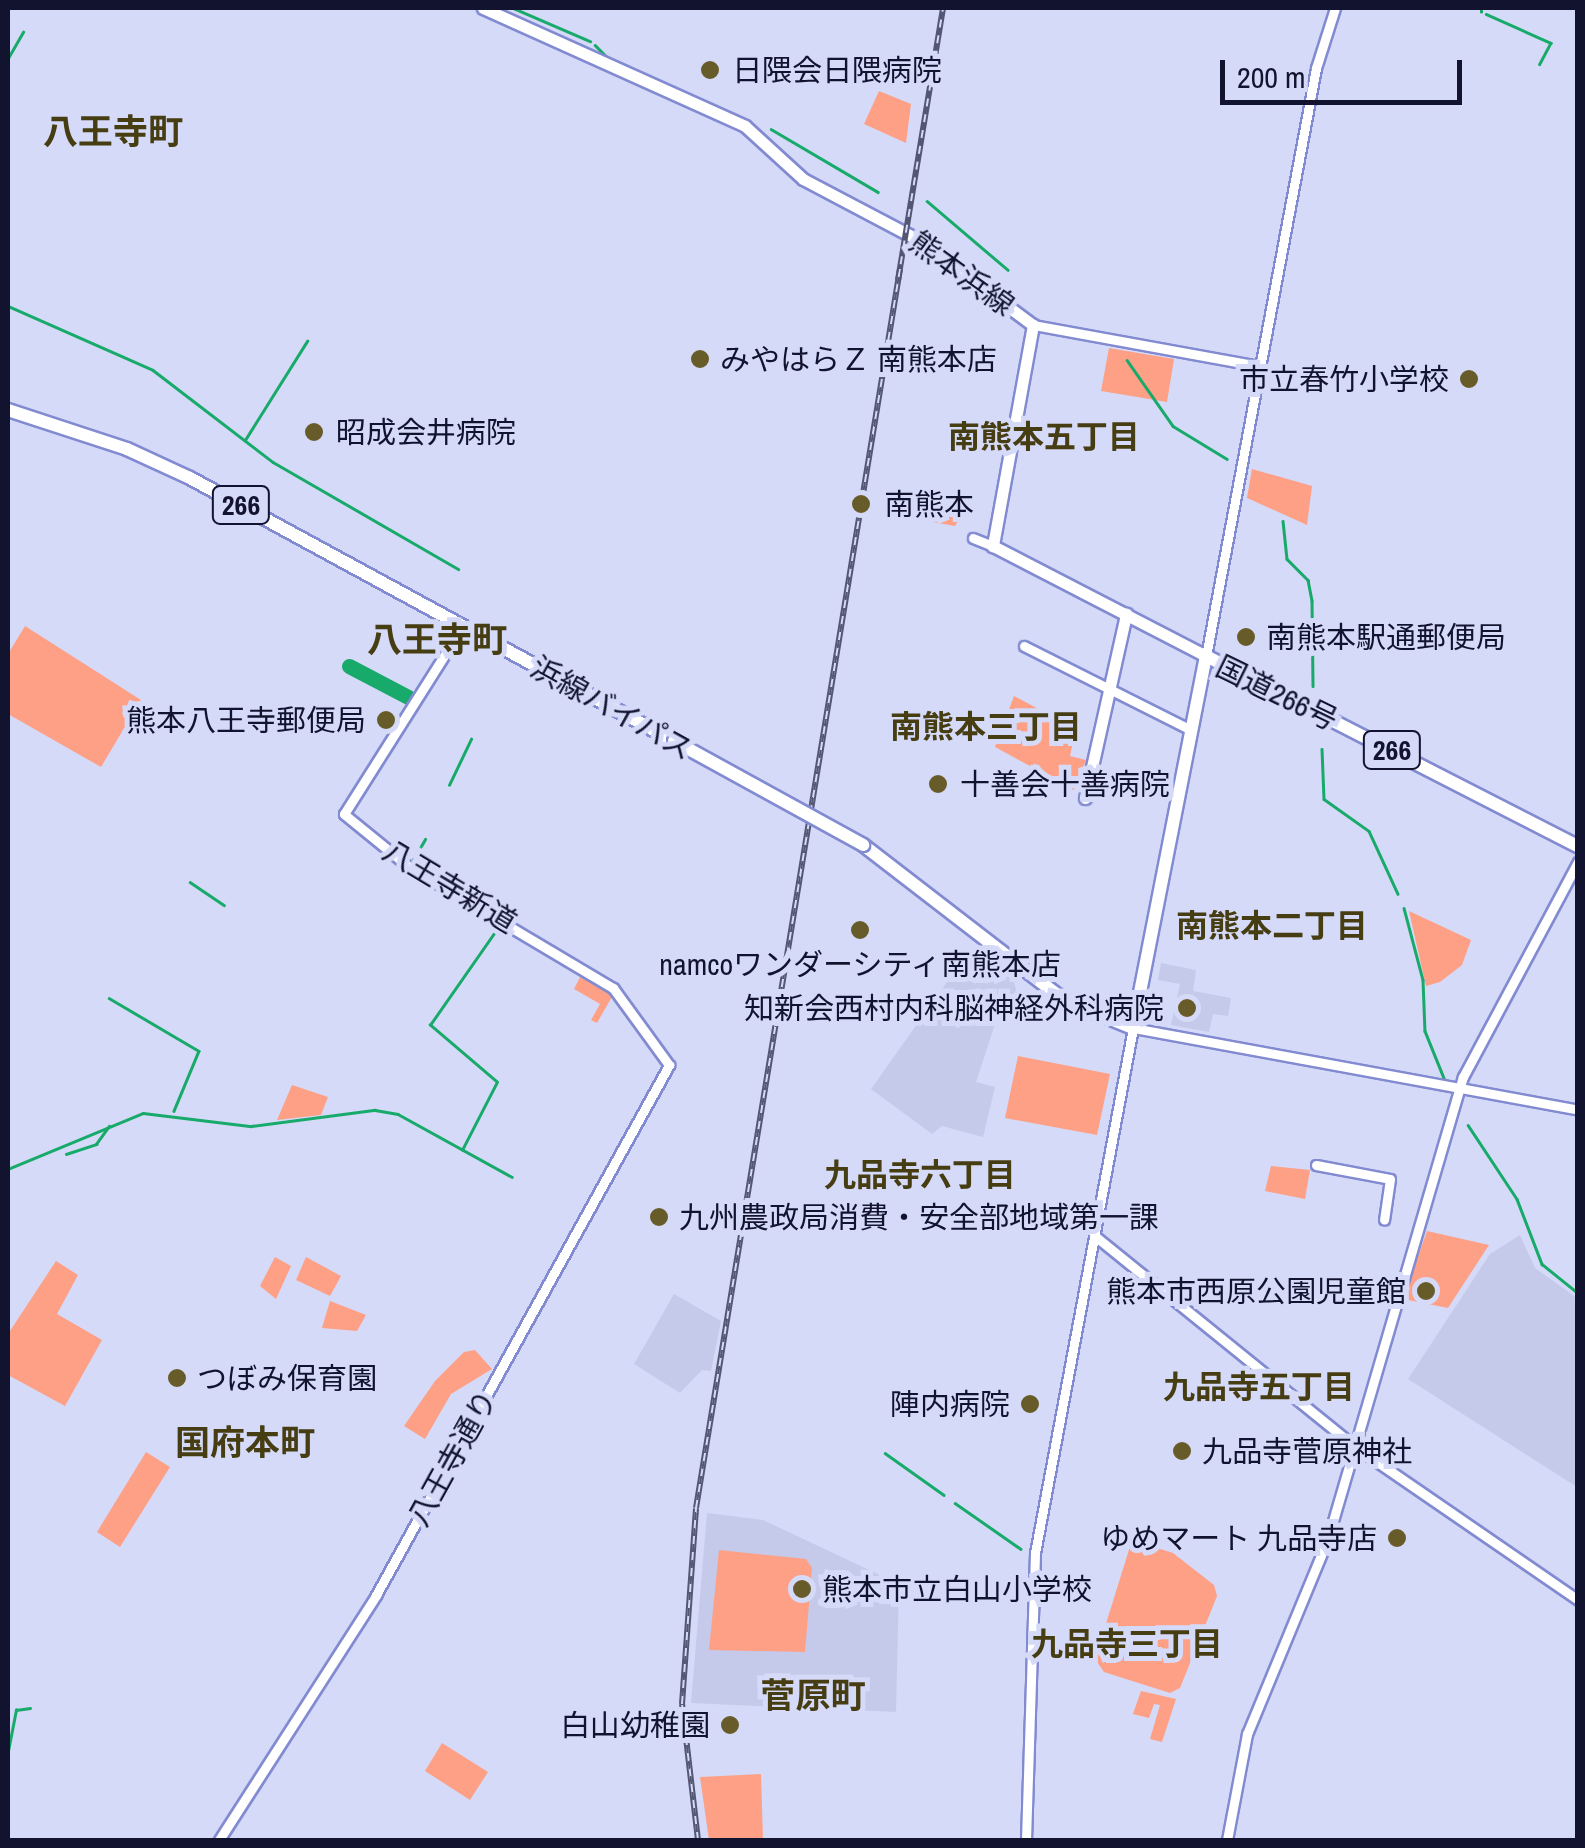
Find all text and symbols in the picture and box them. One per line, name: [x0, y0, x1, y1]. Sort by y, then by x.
scale bar: [1225, 40, 1468, 102]
place label: 日隈会日隈病院: [732, 52, 942, 88]
marker: 日隈会日隈病院: [697, 57, 723, 83]
text: 200 m: [1237, 57, 1305, 97]
district label: 八王寺町: [43, 111, 183, 153]
street label: 熊本浜線: [903, 223, 1021, 323]
place label: みやはらＺ 南熊本店: [720, 341, 997, 377]
marker: みやはらＺ 南熊本店: [689, 348, 711, 370]
place label: 市立春竹小学校: [1239, 361, 1449, 397]
marker: 市立春竹小学校: [1458, 368, 1480, 390]
place label: 昭成会井病院: [336, 414, 516, 450]
district label: 南熊本五丁目: [948, 418, 1140, 456]
marker: 昭成会井病院: [301, 419, 327, 445]
road number: 266: [211, 482, 271, 528]
place label: 南熊本: [884, 486, 974, 522]
marker: 南熊本: [848, 491, 874, 517]
district label: 八王寺町: [367, 619, 507, 661]
place label: 南熊本駅通郵便局: [1266, 619, 1506, 655]
marker: 南熊本駅通郵便局: [1235, 626, 1257, 648]
street label: 国道266号: [1210, 648, 1344, 738]
street label: 浜線バイパス: [525, 649, 699, 767]
place label: 熊本八王寺郵便局: [126, 702, 366, 738]
district label: 南熊本三丁目: [890, 708, 1082, 746]
marker: 熊本八王寺郵便局: [375, 709, 397, 731]
road number: 266: [1362, 727, 1422, 773]
place label: 十善会十善病院: [960, 766, 1170, 802]
marker: 十善会十善病院: [925, 771, 951, 797]
street label: 八王寺新道: [376, 832, 524, 940]
district label: 南熊本二丁目: [1176, 907, 1368, 945]
marker: namcoワンダーシティ南熊本店: [849, 919, 871, 941]
place label: namcoワンダーシティ南熊本店: [658, 946, 1062, 982]
place label: 知新会西村内科脳神経外科病院: [744, 990, 1164, 1026]
marker: 知新会西村内科脳神経外科病院: [1174, 995, 1200, 1021]
district label: 九品寺六丁目: [824, 1156, 1016, 1194]
place label: 九州農政局消費・安全部地域第一課: [679, 1199, 1159, 1235]
marker: 九州農政局消費・安全部地域第一課: [648, 1206, 670, 1228]
place label: 熊本市西原公園児童館: [1106, 1273, 1406, 1309]
marker: 熊本市西原公園児童館: [1415, 1280, 1437, 1302]
place label: つぼみ保育園: [197, 1360, 377, 1396]
marker: つぼみ保育園: [166, 1367, 188, 1389]
district label: 九品寺五丁目: [1163, 1368, 1355, 1406]
street label: 八王寺通り: [400, 1384, 504, 1532]
place label: 陣内病院: [890, 1386, 1010, 1422]
marker: 陣内病院: [1019, 1393, 1041, 1415]
district label: 国府本町: [175, 1422, 315, 1464]
place label: 九品寺菅原神社: [1202, 1433, 1412, 1469]
marker: 九品寺菅原神社: [1171, 1440, 1193, 1462]
place label: ゆめマート 九品寺店: [1100, 1520, 1377, 1556]
marker: ゆめマート 九品寺店: [1386, 1527, 1408, 1549]
place label: 熊本市立白山小学校: [822, 1571, 1092, 1607]
marker: 熊本市立白山小学校: [791, 1578, 813, 1600]
district label: 九品寺三丁目: [1031, 1625, 1223, 1663]
district label: 菅原町: [761, 1675, 865, 1717]
place label: 白山幼稚園: [560, 1707, 710, 1743]
marker: 白山幼稚園: [719, 1714, 741, 1736]

